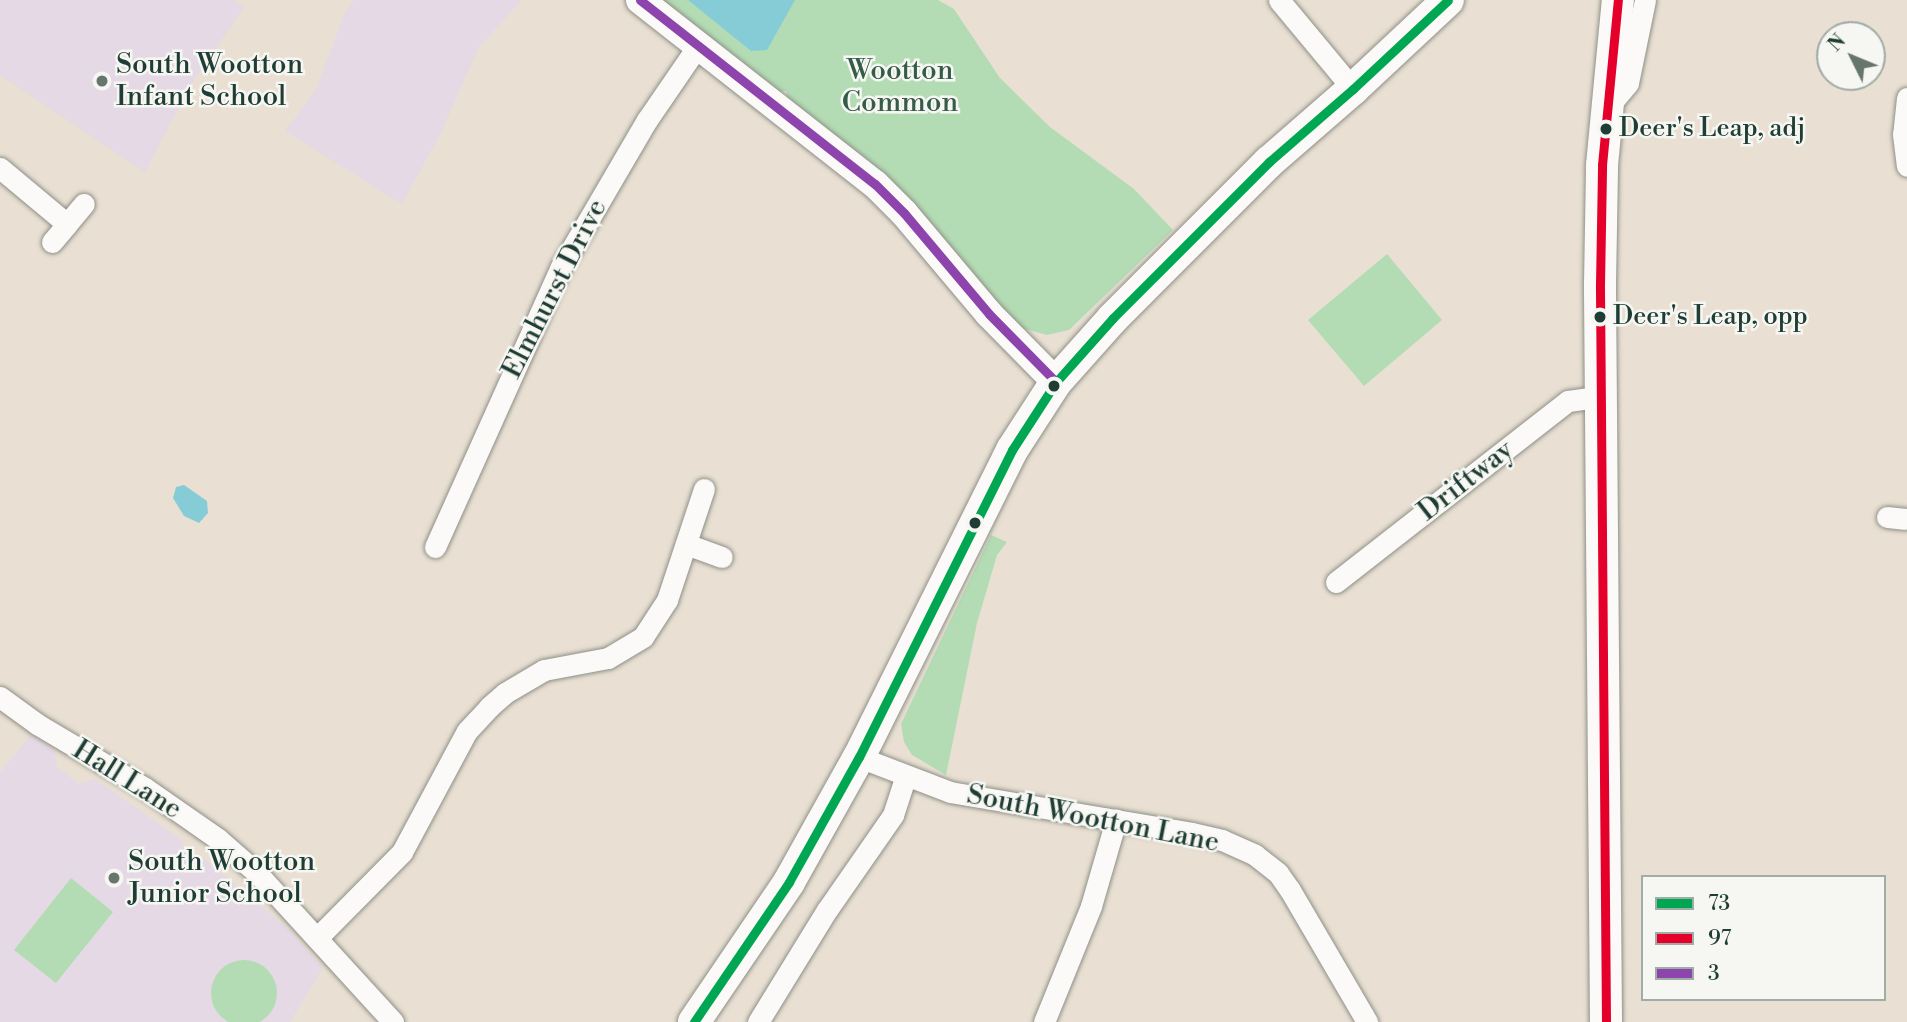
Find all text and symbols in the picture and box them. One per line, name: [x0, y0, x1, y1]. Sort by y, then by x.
north arrow: [1816, 21, 1886, 91]
text: N: [1823, 29, 1851, 57]
place label: South Wootton Infant School: [116, 48, 303, 114]
park label: Wootton Common: [842, 54, 958, 120]
marker: South Wootton Infant School: [94, 73, 110, 89]
place label: Deer's Leap, adj: [1619, 113, 1806, 145]
marker: Deer's Leap, adj: [1599, 122, 1613, 136]
street label: Elmhurst Drive: [495, 194, 615, 384]
place label: Deer's Leap, opp: [1613, 301, 1808, 333]
marker: Deer's Leap, opp: [1593, 310, 1607, 324]
unlabelled marker: [1047, 379, 1061, 393]
street label: Driftway: [1412, 433, 1520, 529]
unlabelled marker: [968, 516, 982, 530]
street label: Hall Lane: [66, 733, 188, 827]
street label: South Wootton Lane: [964, 778, 1222, 860]
place label: South Wootton Junior School: [128, 845, 315, 911]
marker: South Wootton Junior School: [106, 870, 122, 886]
legend: [1641, 875, 1886, 1001]
text: 73: [1708, 891, 1730, 917]
text: 97: [1708, 926, 1731, 952]
text: 3: [1708, 961, 1720, 987]

